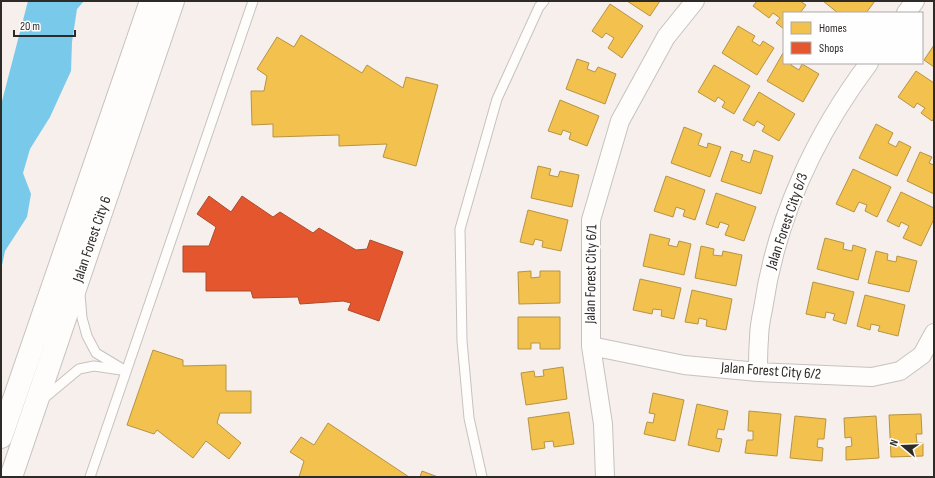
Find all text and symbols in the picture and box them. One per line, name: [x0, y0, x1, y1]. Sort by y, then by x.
scale bar: [14, 12, 75, 38]
legend: [783, 12, 923, 64]
text: 20 m: [20, 19, 40, 34]
text: Homes: [819, 21, 847, 36]
text: Shops: [819, 41, 844, 56]
street label: Jalan Forest City 6/3: [761, 170, 812, 273]
street label: Jalan Forest City 6: [68, 193, 116, 285]
street label: Jalan Forest City 6/1: [581, 223, 601, 325]
street label: Jalan Forest City 6/2: [719, 358, 822, 384]
north arrow: [883, 426, 923, 466]
text: N: [887, 438, 901, 448]

